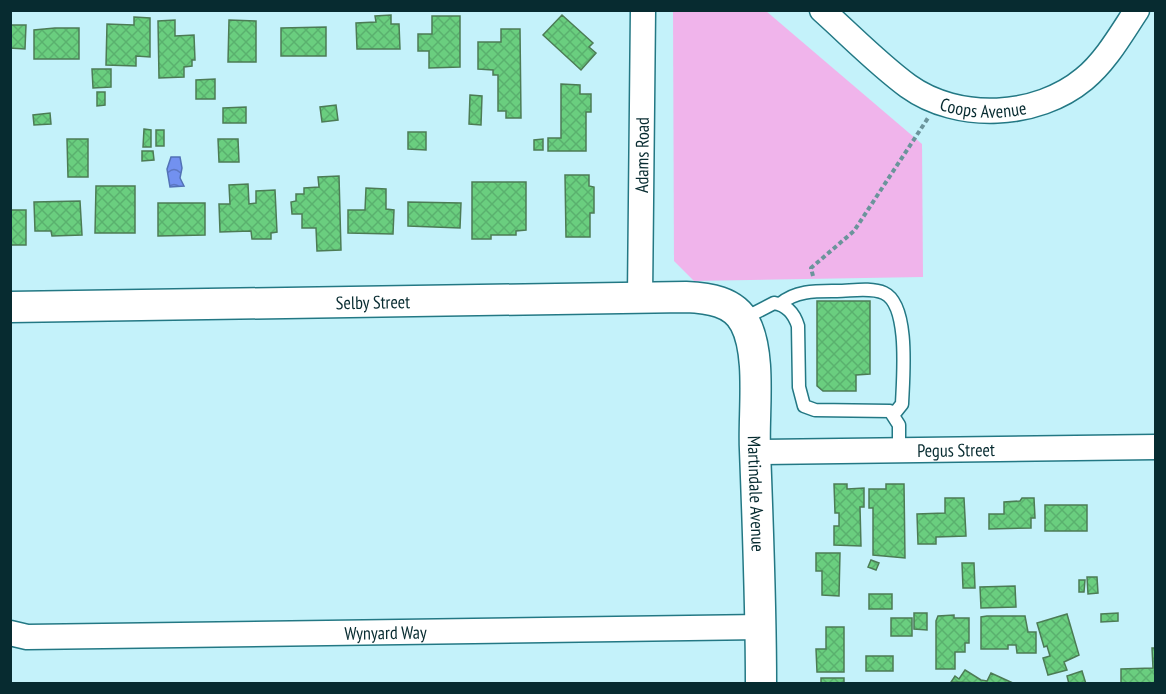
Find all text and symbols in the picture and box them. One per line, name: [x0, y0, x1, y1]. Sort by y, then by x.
street label: Coops Avenue: [937, 92, 1028, 122]
street label: Adams Road: [630, 117, 653, 193]
street label: Selby Street: [336, 290, 410, 314]
street label: Martindale Avenue: [743, 436, 770, 552]
street label: Pegus Street: [917, 438, 995, 461]
street label: Wynyard Way: [344, 620, 427, 644]

